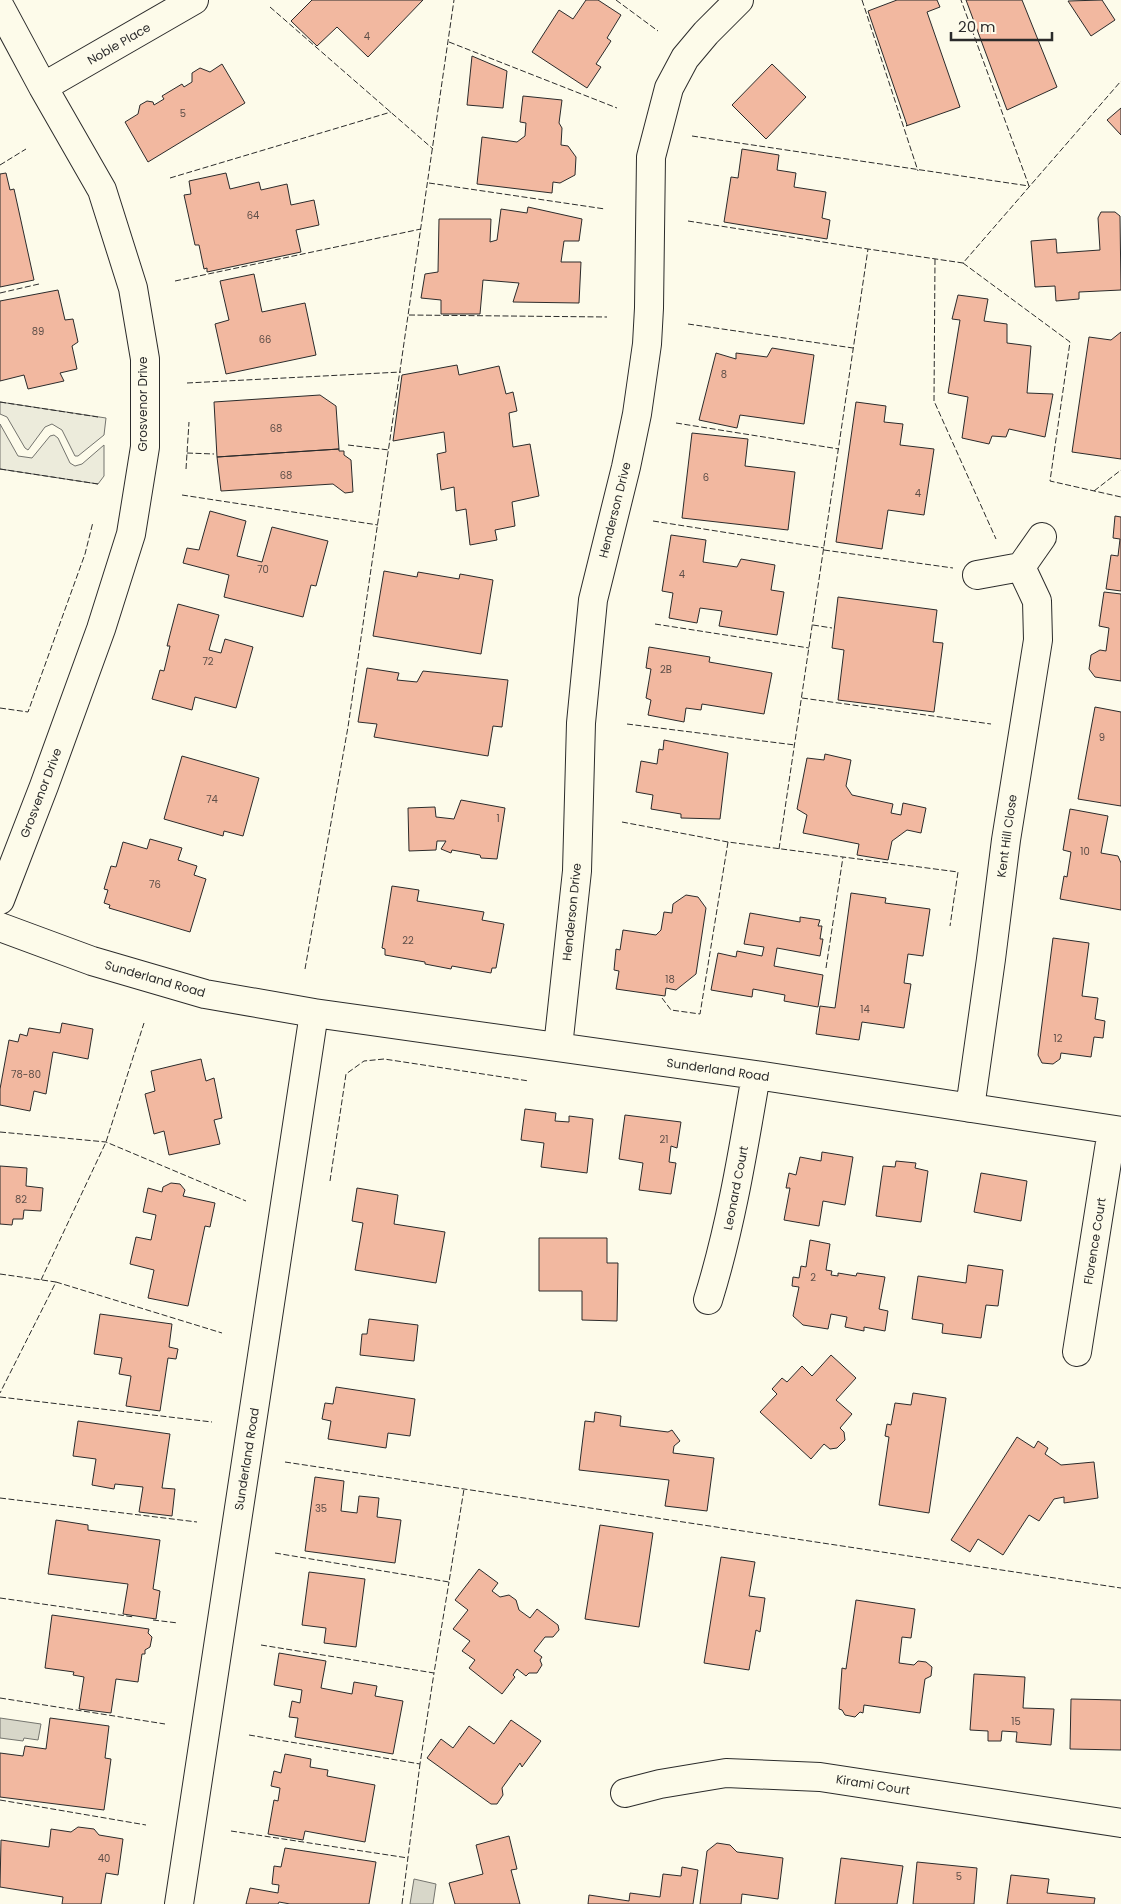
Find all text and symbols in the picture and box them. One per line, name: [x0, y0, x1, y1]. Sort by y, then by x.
scale bar: [951, 10, 1052, 42]
text: 20 m: [958, 16, 996, 37]
street label: Noble Place: [84, 19, 154, 69]
house number: 4: [364, 29, 370, 44]
house number: 5: [180, 106, 186, 121]
house number: 64: [247, 208, 259, 223]
house number: 89: [32, 324, 44, 339]
house number: 66: [259, 332, 271, 347]
street label: Grosvenor Drive: [134, 356, 151, 452]
house number: 8: [721, 367, 727, 382]
house number: 68: [270, 421, 282, 436]
street label: Henderson Drive: [594, 460, 635, 560]
house number: 68: [280, 468, 292, 483]
house number: 6: [703, 470, 709, 485]
house number: 4: [915, 486, 921, 501]
house number: 70: [257, 562, 269, 577]
house number: 4: [679, 567, 685, 582]
house number: 72: [202, 654, 214, 669]
house number: 2B: [660, 662, 672, 677]
house number: 9: [1099, 730, 1105, 745]
street label: Grosvenor Drive: [16, 745, 66, 840]
house number: 74: [206, 792, 218, 807]
street label: Kent Hill Close: [992, 793, 1021, 879]
house number: 1: [496, 811, 500, 826]
house number: 10: [1080, 844, 1090, 859]
street label: Henderson Drive: [558, 862, 585, 962]
house number: 76: [149, 877, 161, 892]
house number: 22: [402, 933, 414, 948]
street label: Sunderland Road: [103, 956, 207, 1001]
house number: 18: [665, 972, 675, 987]
house number: 14: [860, 1002, 870, 1017]
house number: 12: [1054, 1031, 1063, 1046]
street label: Sunderland Road: [666, 1054, 771, 1085]
house number: 78-80: [11, 1067, 41, 1082]
house number: 21: [660, 1132, 668, 1147]
street label: Leonard Court: [719, 1144, 752, 1231]
house number: 82: [15, 1192, 27, 1207]
street label: Florence Court: [1079, 1196, 1110, 1286]
house number: 2: [810, 1270, 816, 1285]
street label: Sunderland Road: [230, 1406, 263, 1511]
house number: 35: [315, 1501, 327, 1516]
house number: 15: [1011, 1714, 1021, 1729]
street label: Kirami Court: [835, 1770, 911, 1799]
house number: 40: [98, 1851, 110, 1866]
house number: 5: [956, 1869, 962, 1884]

